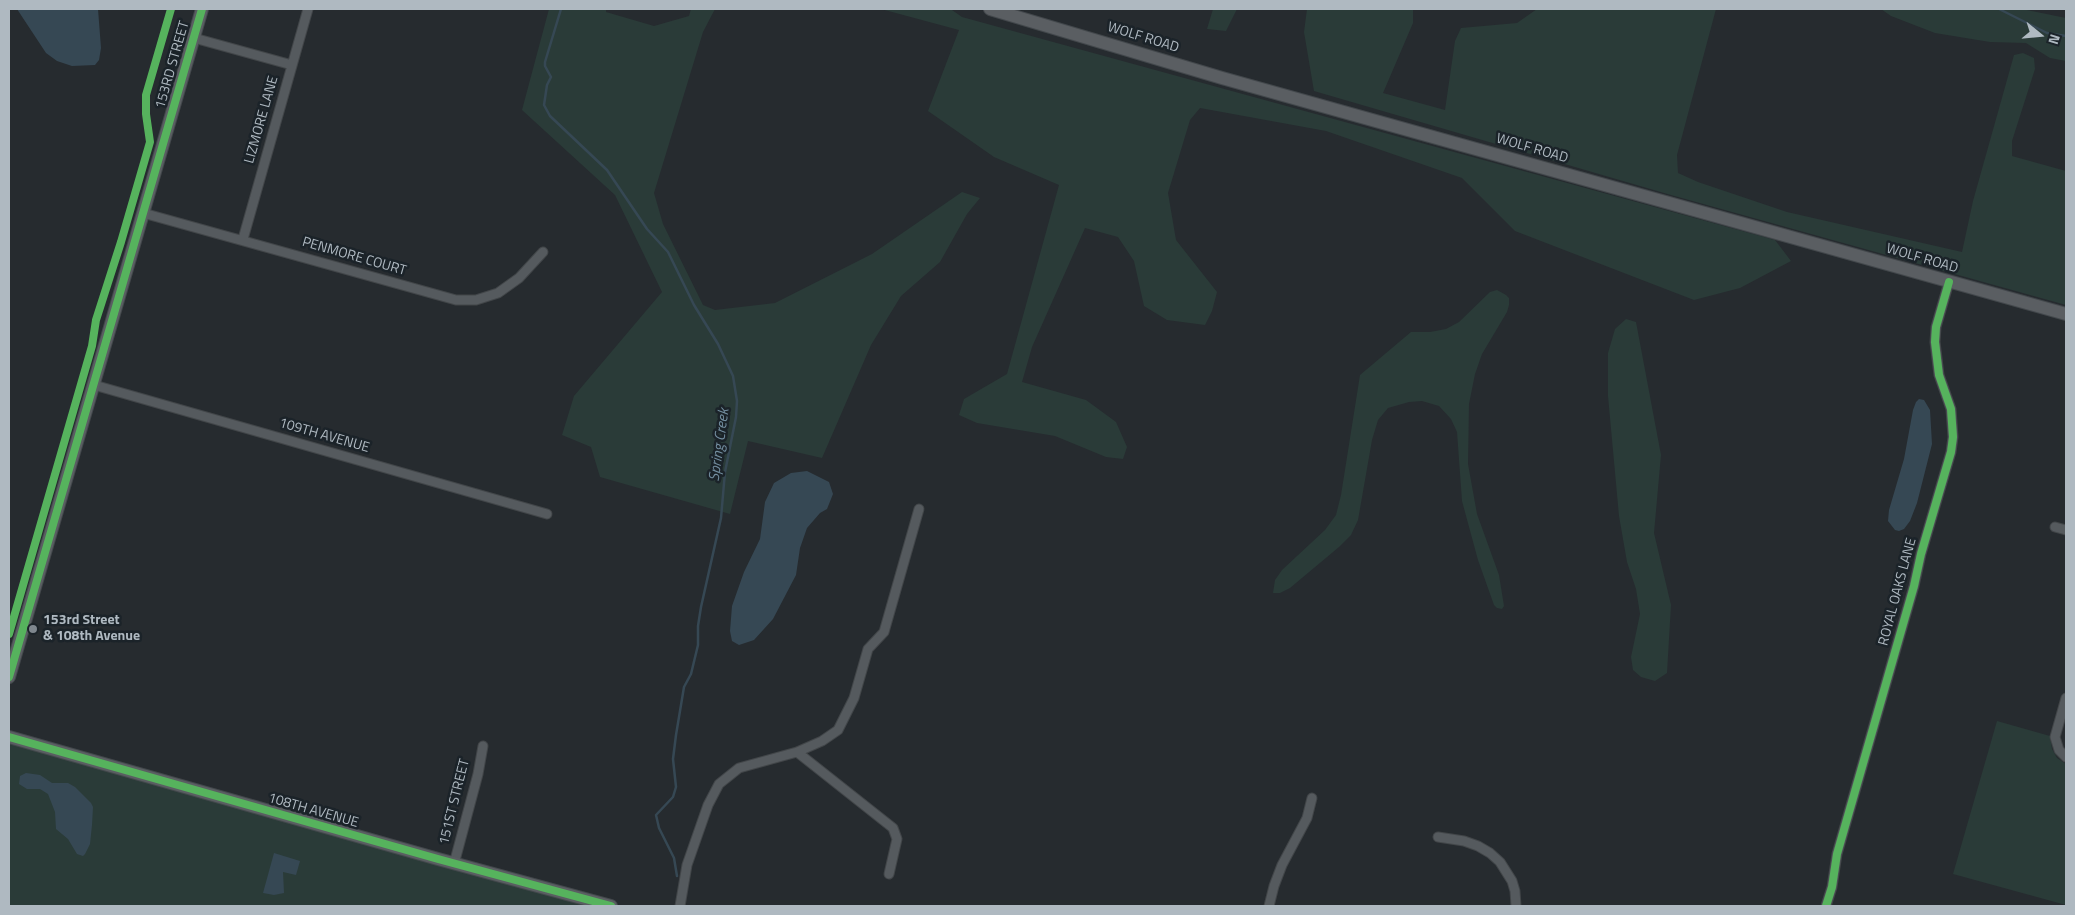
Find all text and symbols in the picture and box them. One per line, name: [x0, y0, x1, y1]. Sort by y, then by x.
north arrow: [2015, 10, 2065, 60]
street label: 153RD STREET: [152, 19, 194, 111]
street label: WOLF ROAD: [1105, 19, 1181, 57]
text: N: [2043, 32, 2066, 47]
street label: LIZMORE LANE: [241, 74, 283, 166]
street label: WOLF ROAD: [1494, 131, 1570, 167]
street label: PENMORE COURT: [300, 234, 408, 280]
street label: WOLF ROAD: [1884, 241, 1960, 277]
water label: Spring Creek: [706, 407, 734, 483]
street label: 109TH AVENUE: [277, 415, 371, 457]
street label: ROYAL OAKS LANE: [1876, 536, 1920, 648]
place label: 153rd Street & 108th Avenue: [43, 613, 140, 646]
marker: 153rd Street & 108th Avenue: [27, 623, 39, 635]
street label: 151ST STREET: [436, 757, 474, 847]
street label: 108TH AVENUE: [266, 790, 360, 832]

